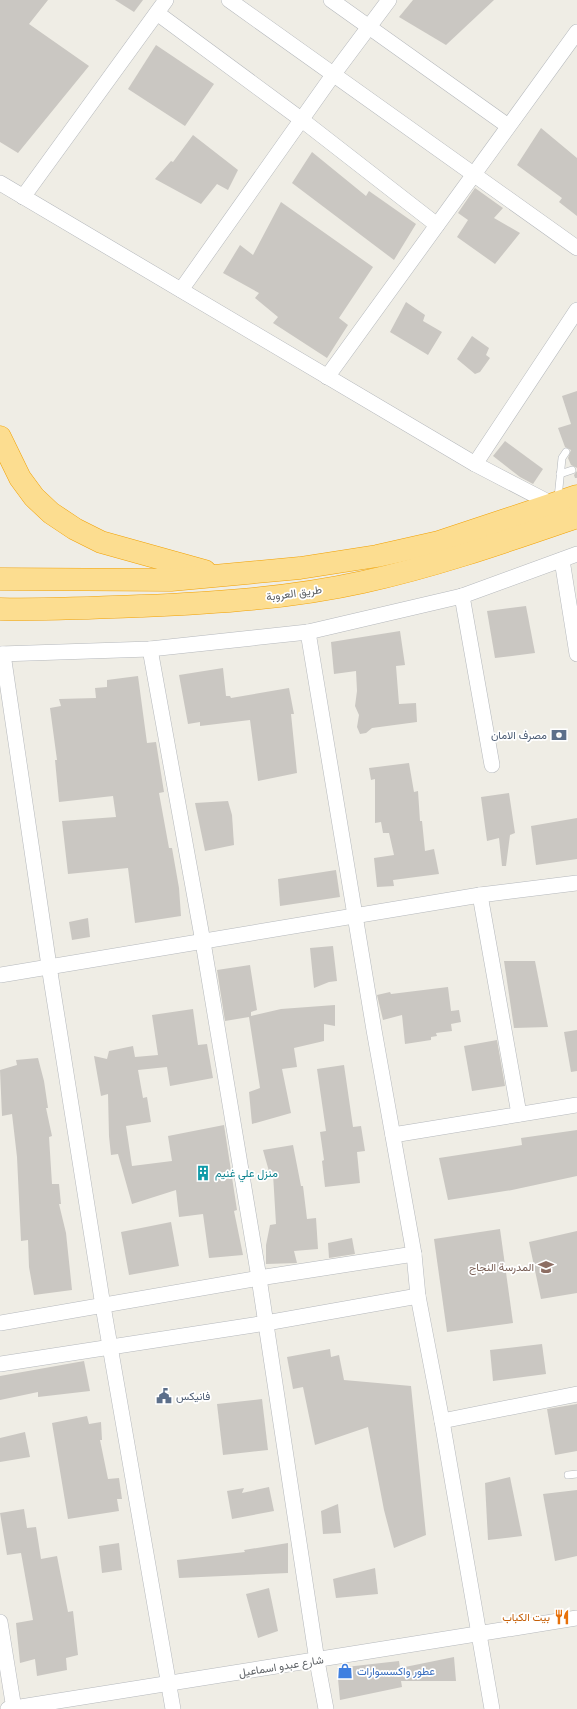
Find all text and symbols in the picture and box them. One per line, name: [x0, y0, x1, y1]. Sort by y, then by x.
street label: طريق العروبة: [265, 583, 323, 604]
bank icon: مصرف الامان: [550, 726, 568, 744]
place label: مصرف الامان: [491, 729, 547, 742]
building icon: منزل علي غنيم: [194, 1164, 212, 1182]
place label: منزل علي غنيم: [215, 1167, 278, 1183]
school or university icon: المدرسة النجاح: [537, 1258, 555, 1276]
place label: المدرسة النجاح: [469, 1261, 534, 1275]
public building icon: فانيكس: [155, 1387, 173, 1405]
place label: فانيكس: [176, 1390, 210, 1403]
restaurant icon: بيت الكباب: [553, 1608, 571, 1626]
place label: بيت الكباب: [502, 1611, 550, 1624]
street label: شارع عبدو اسماعيل: [238, 1653, 325, 1681]
shop icon: عطور واكسسوارات: [336, 1662, 354, 1680]
place label: عطور واكسسوارات: [357, 1665, 435, 1678]

